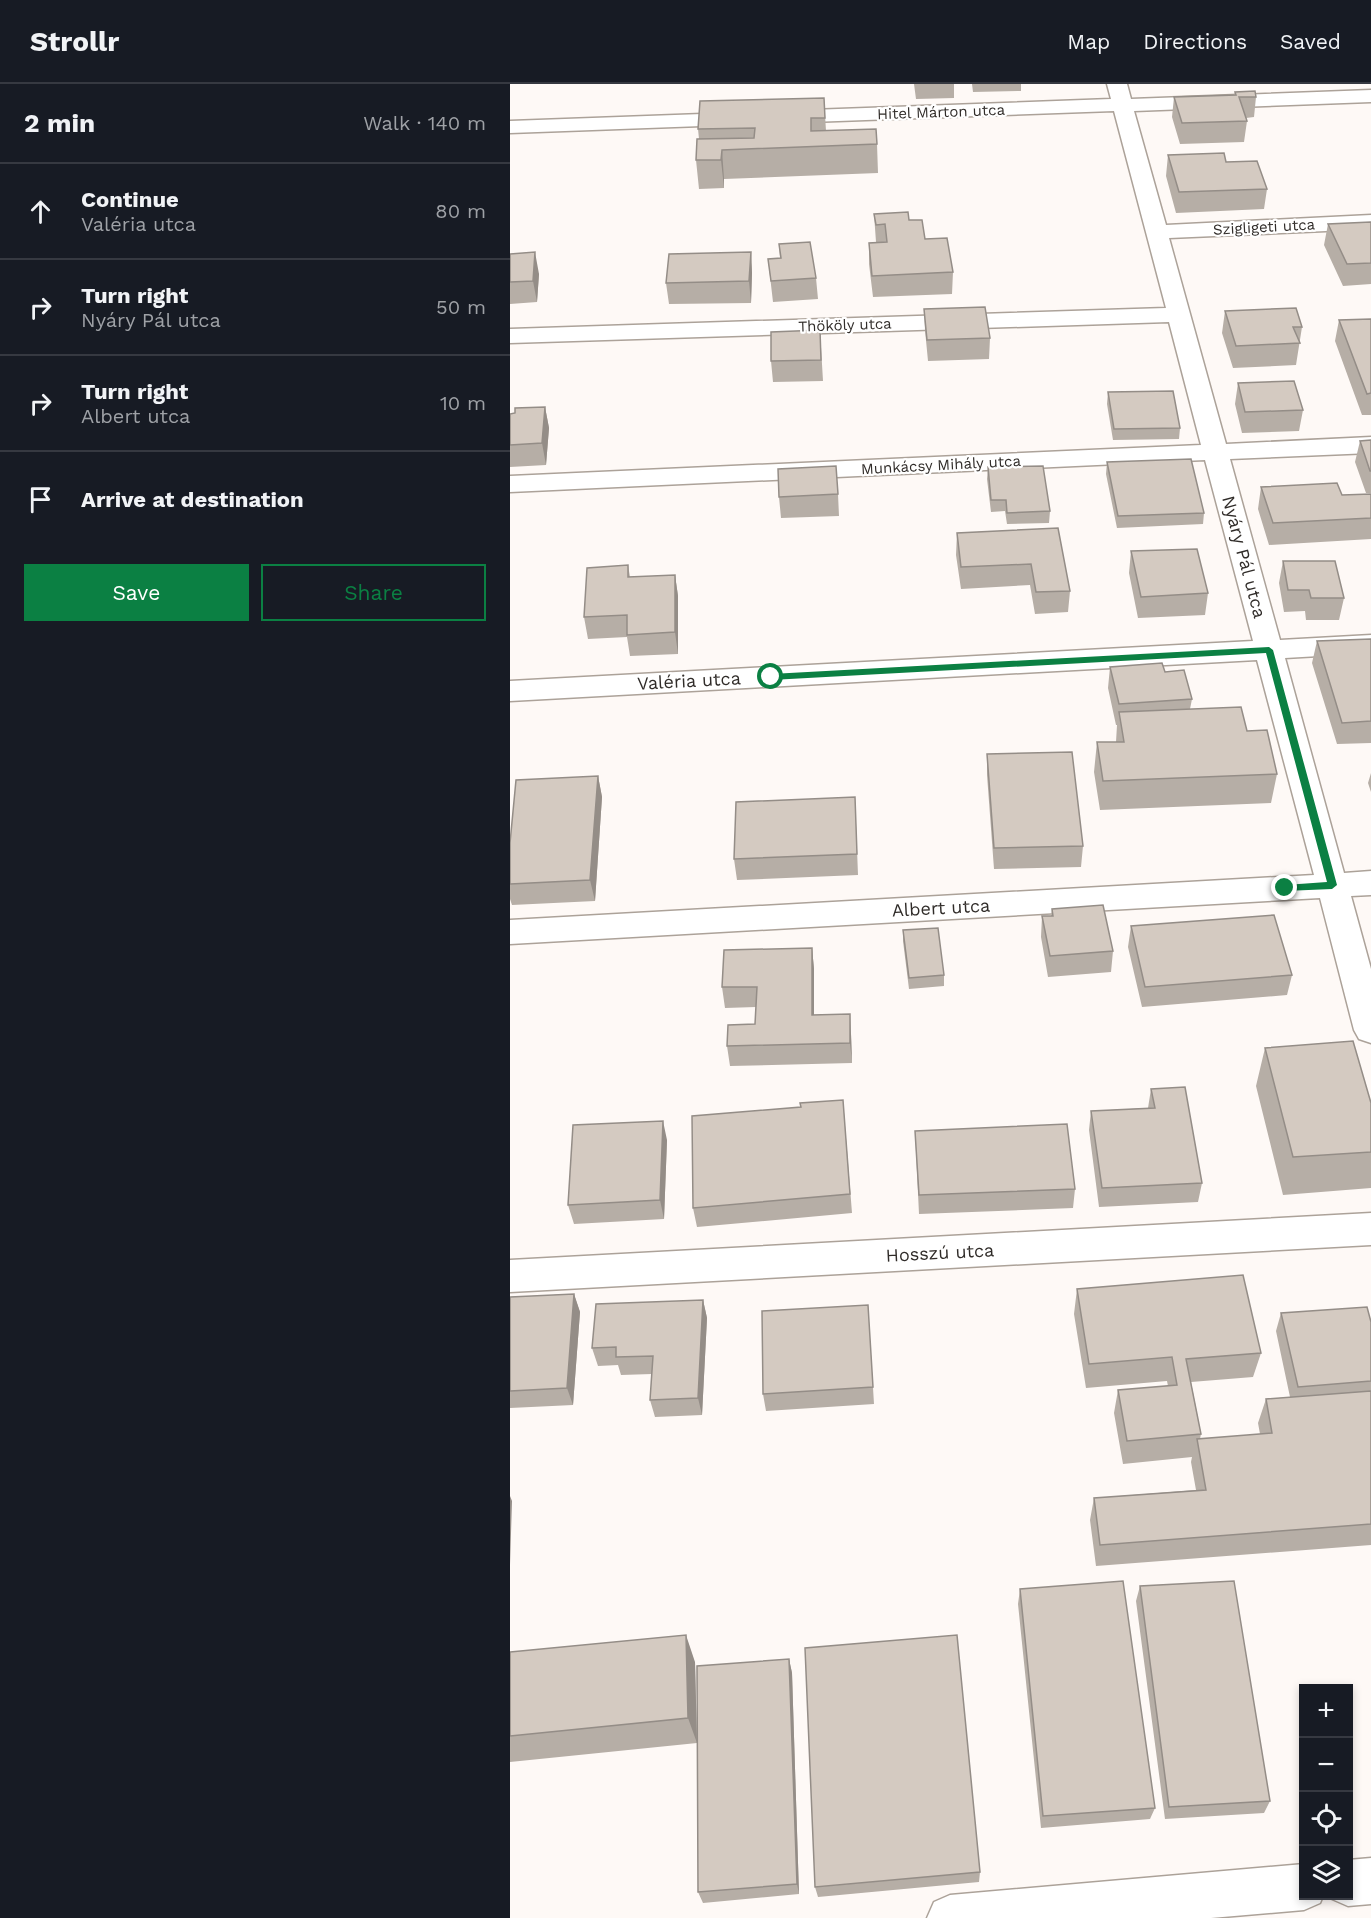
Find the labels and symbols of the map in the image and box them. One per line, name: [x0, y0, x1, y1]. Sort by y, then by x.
street label: Hitel Márton utca: [877, 101, 1006, 123]
street label: Szigligeti utca: [1212, 215, 1316, 239]
street label: Thököly utca: [798, 314, 892, 336]
street label: Munkácsy Mihály utca: [861, 452, 1022, 478]
street label: Nyáry Pál utca: [1218, 493, 1271, 620]
route start: [757, 663, 783, 689]
street label: Valéria utca: [637, 667, 741, 694]
route end: [1271, 874, 1297, 900]
street label: Albert utca: [891, 894, 991, 921]
street label: Hosszú utca: [885, 1239, 995, 1266]

